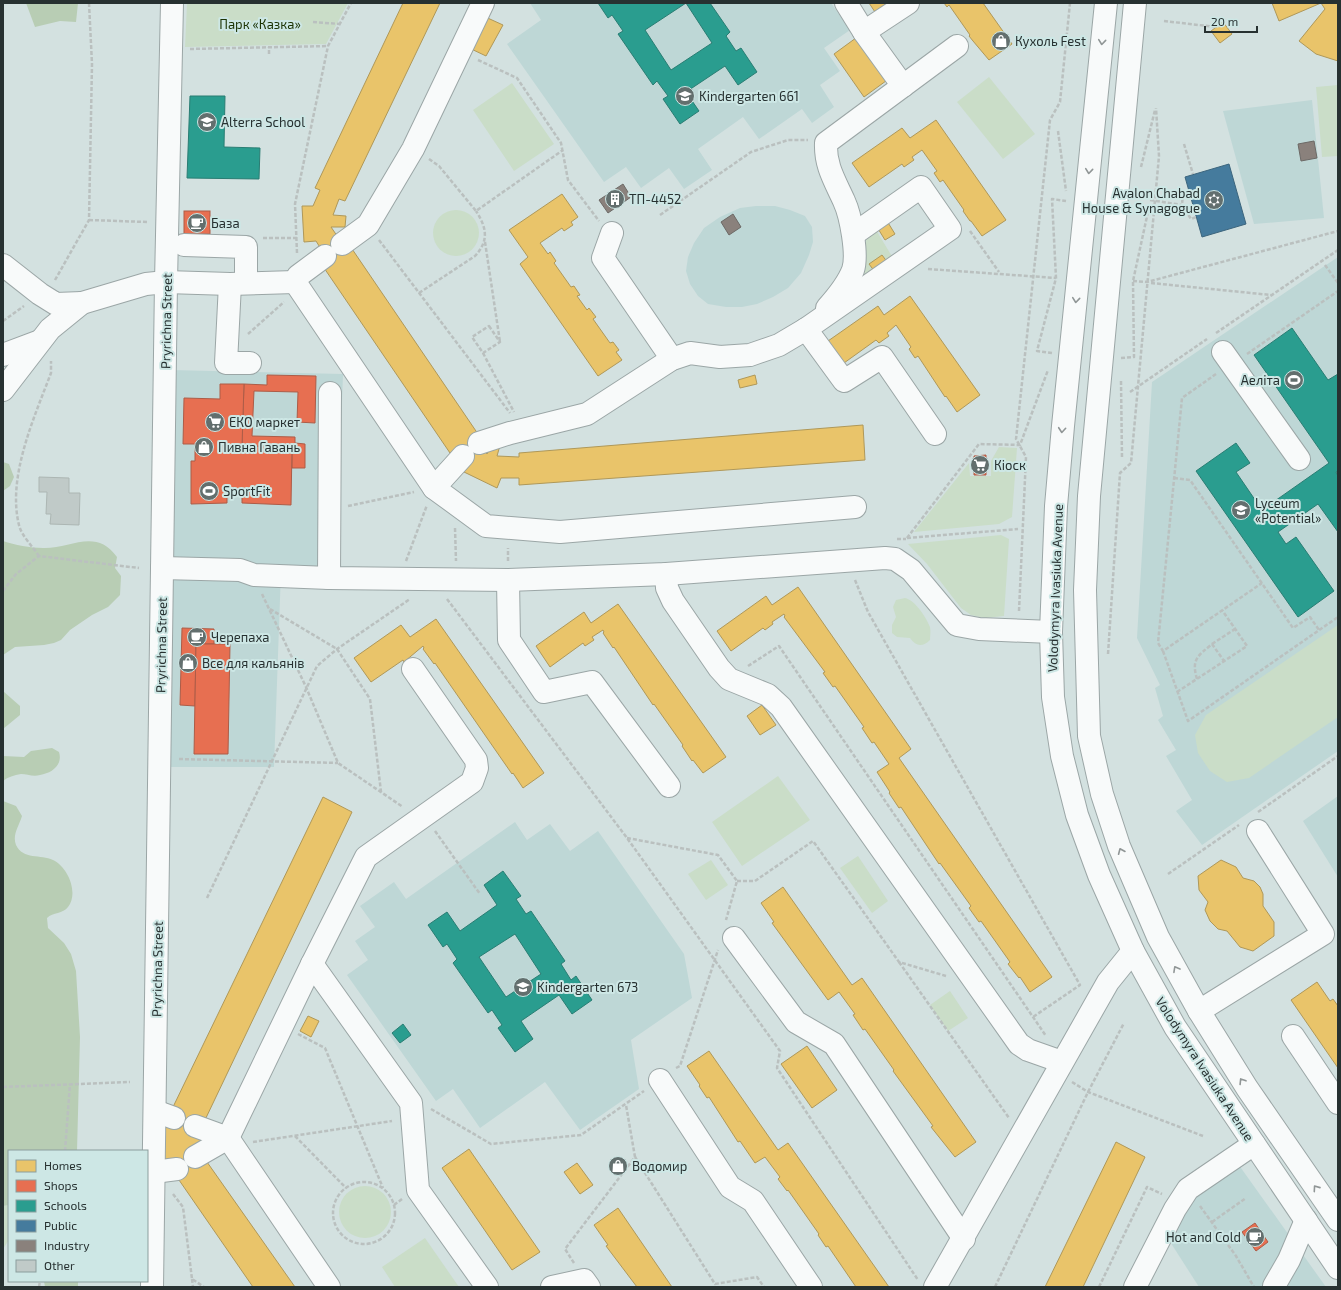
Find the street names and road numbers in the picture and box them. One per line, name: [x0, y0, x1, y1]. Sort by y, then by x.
street label: Pryrichna Street: [157, 273, 175, 369]
street label: Volodymyra Ivasiuka Avenue: [1044, 504, 1066, 672]
street label: Pryrichna Street: [152, 597, 170, 693]
street label: Pryrichna Street: [148, 921, 166, 1017]
street label: Volodymyra Ivasiuka Avenue: [1152, 994, 1258, 1144]

